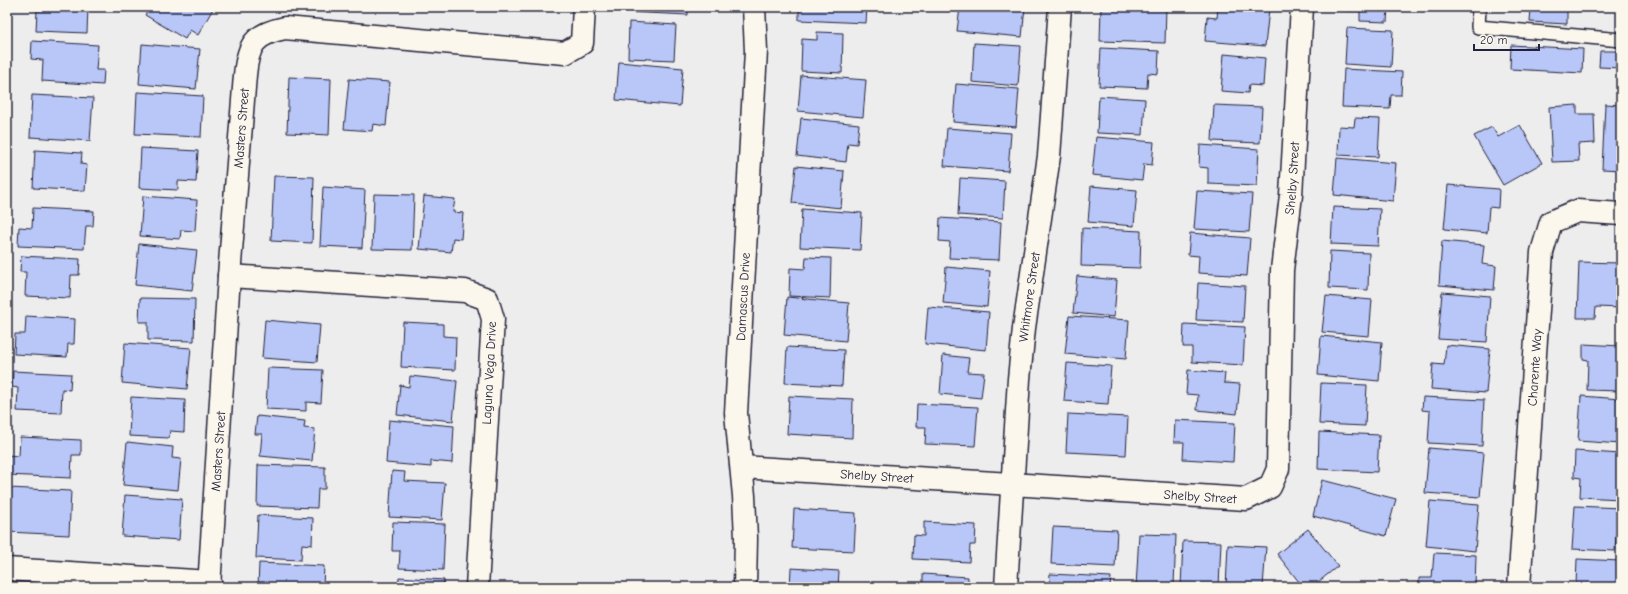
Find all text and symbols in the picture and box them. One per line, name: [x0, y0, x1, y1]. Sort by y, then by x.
scale bar: [1474, 26, 1539, 52]
text: 20 m: [1480, 33, 1508, 47]
street label: Masters Street: [230, 86, 252, 169]
street label: Shelby Street: [1281, 140, 1302, 215]
street label: Whitmore Street: [1015, 250, 1043, 343]
street label: Damascus Drive: [733, 252, 752, 341]
street label: Laguna Vega Drive: [479, 321, 499, 425]
street label: Charente Way: [1524, 328, 1544, 407]
street label: Masters Street: [208, 409, 228, 492]
street label: Shelby Street: [840, 466, 915, 485]
street label: Shelby Street: [1163, 486, 1238, 506]

